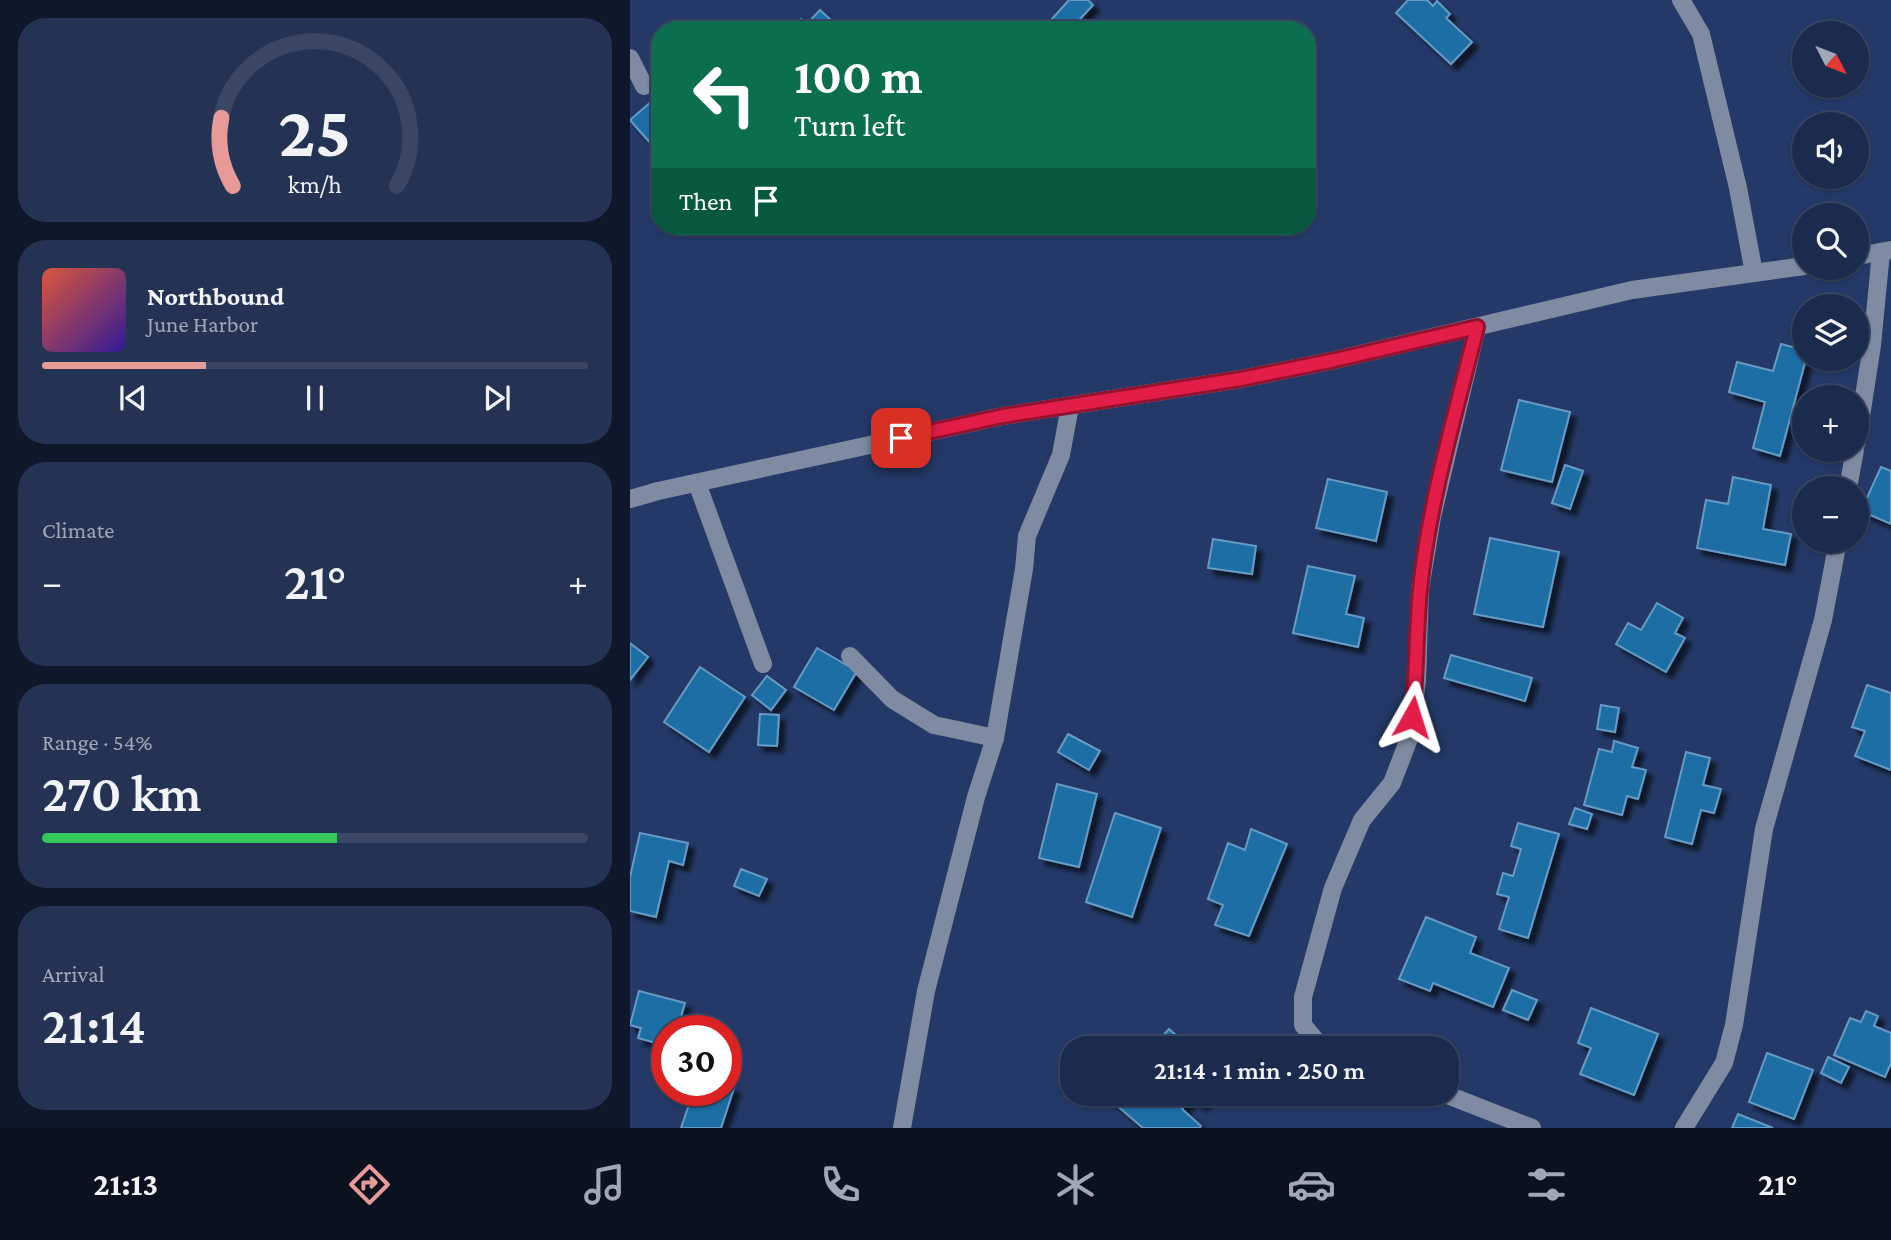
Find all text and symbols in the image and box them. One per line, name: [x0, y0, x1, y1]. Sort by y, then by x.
north arrow: [1792, 21, 1869, 98]
map controls: [1792, 21, 1869, 553]
icon: left: [679, 49, 770, 140]
text: 100 m: [794, 49, 923, 104]
text: 25: [279, 91, 351, 172]
text: Turn left: [794, 107, 905, 143]
button: sound: [1792, 112, 1869, 189]
text: km/h: [288, 171, 342, 198]
icon: arrive: [747, 182, 785, 220]
text: Then: [679, 187, 733, 216]
button: search: [1792, 203, 1869, 280]
text: Northbound: [147, 282, 284, 311]
button: layers: [1792, 294, 1869, 371]
text: June Harbor: [147, 311, 258, 337]
icon: previous: [114, 379, 152, 417]
icon: pause: [296, 379, 334, 417]
icon: next: [478, 379, 516, 417]
button: +: [1792, 385, 1869, 462]
pin: [871, 408, 931, 468]
icon: arrive: [882, 419, 920, 457]
button: −: [1792, 476, 1869, 553]
text: Climate: [42, 517, 114, 543]
text: 21°: [284, 552, 346, 610]
text: −: [42, 561, 62, 603]
text: +: [568, 561, 588, 603]
position arrow: [1375, 680, 1449, 754]
text: Range · 54%: [42, 729, 152, 755]
text: 270 km: [42, 764, 202, 822]
text: Arrival: [42, 961, 105, 987]
text: 21:14: [42, 996, 146, 1054]
speed limit sign: 30: [651, 1015, 742, 1106]
text: 21:14 · 1 min · 250 m: [1154, 1056, 1365, 1085]
icon: directions: [345, 1160, 394, 1209]
icon: music: [580, 1160, 629, 1209]
icon: phone: [816, 1160, 865, 1209]
icon: climate: [1051, 1160, 1100, 1209]
icon: car: [1287, 1160, 1336, 1209]
icon: filters: [1522, 1160, 1571, 1209]
text: 21:13: [93, 1166, 158, 1202]
text: 21°: [1758, 1166, 1798, 1202]

